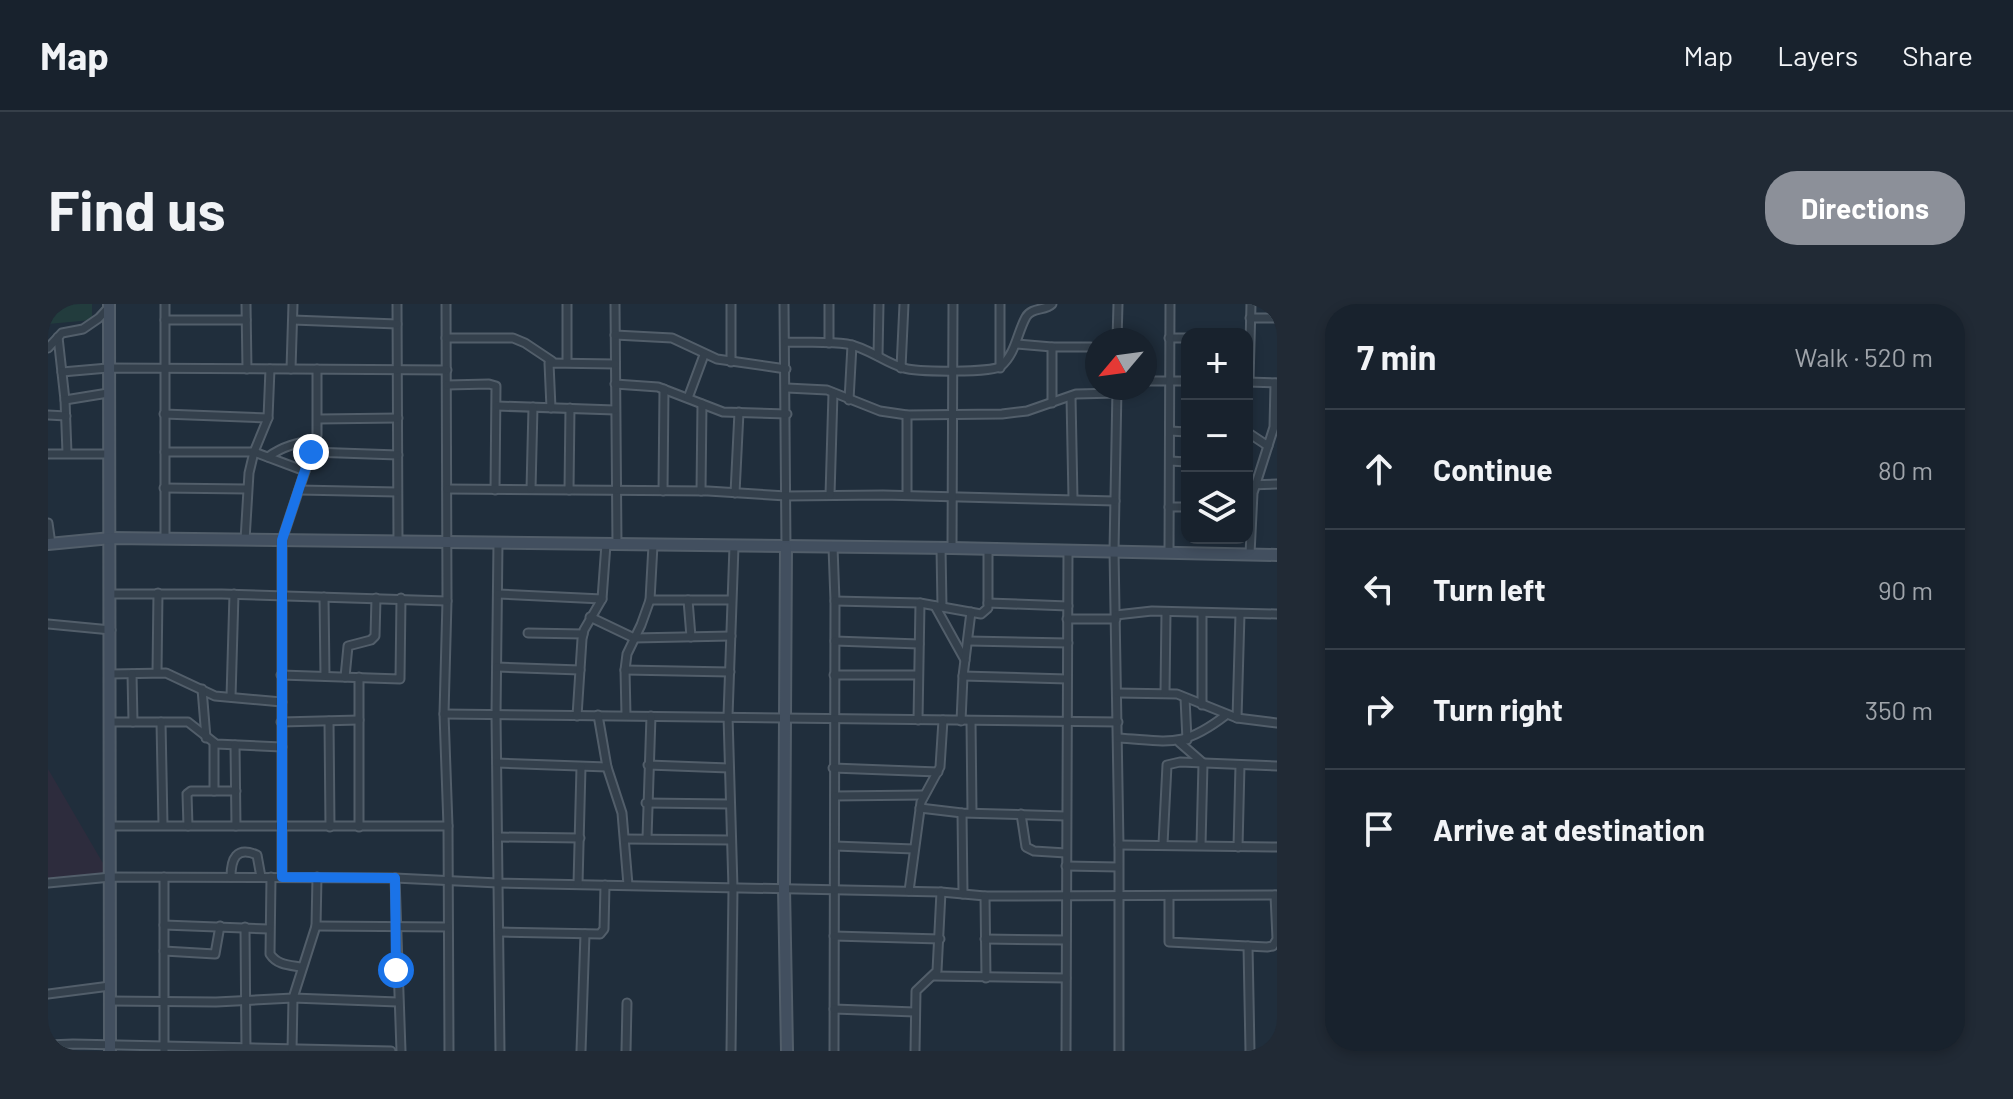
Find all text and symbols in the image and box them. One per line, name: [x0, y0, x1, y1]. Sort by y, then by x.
text: Map: [40, 32, 109, 78]
text: Map: [1683, 38, 1733, 72]
text: Layers: [1777, 38, 1858, 72]
text: Share: [1902, 38, 1973, 72]
button: Directions: [1765, 171, 1965, 245]
text: Find us: [48, 175, 226, 242]
north arrow: [1085, 328, 1157, 400]
map controls: [1181, 328, 1253, 544]
button: +: [1181, 328, 1253, 400]
text: 7 min: [1357, 336, 1436, 377]
text: Walk · 520 m: [1795, 341, 1933, 372]
button: −: [1181, 400, 1253, 472]
route end: [293, 434, 329, 470]
icon: ahead: [1357, 447, 1401, 491]
text: Continue: [1433, 451, 1553, 487]
text: 80 m: [1878, 454, 1933, 485]
button: layers: [1181, 472, 1253, 544]
icon: left: [1357, 567, 1401, 611]
text: Turn left: [1433, 571, 1546, 607]
text: 90 m: [1878, 574, 1933, 605]
icon: right: [1357, 687, 1401, 731]
text: Turn right: [1433, 691, 1563, 727]
text: 350 m: [1865, 694, 1933, 725]
icon: arrive: [1357, 807, 1401, 851]
text: Arrive at destination: [1433, 811, 1705, 847]
route start: [378, 952, 414, 988]

